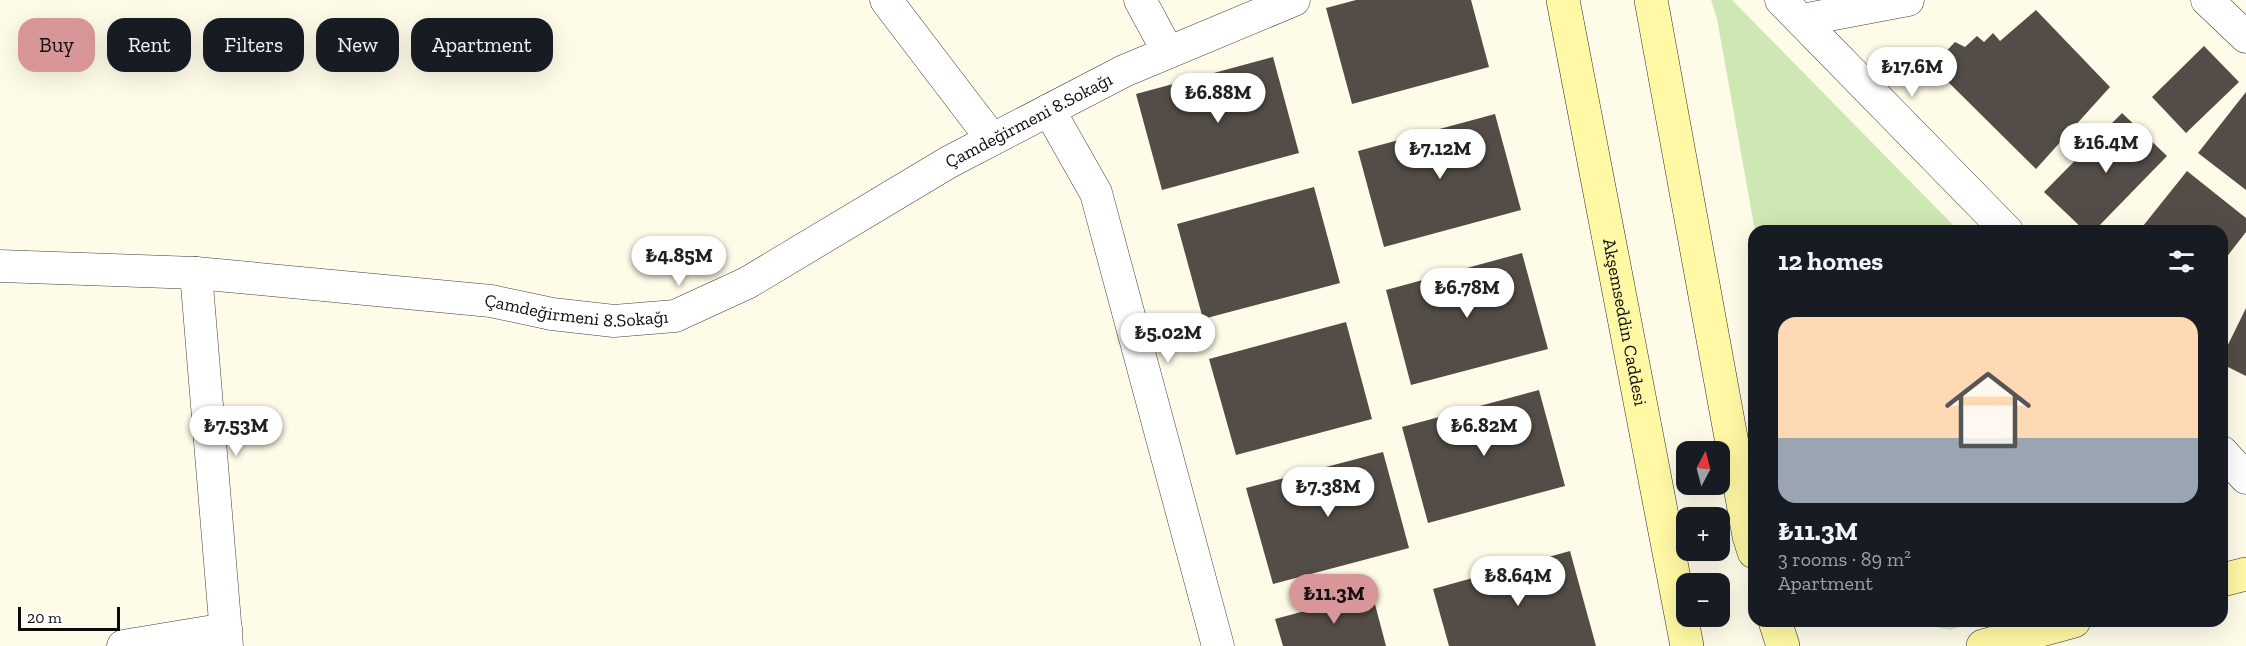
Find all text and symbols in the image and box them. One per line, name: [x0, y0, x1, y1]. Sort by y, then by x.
chip: Buy: [18, 18, 95, 72]
chip: Rent: [107, 18, 191, 72]
chip: Filters: [203, 18, 304, 72]
chip: New: [316, 18, 399, 72]
chip: Apartment: [411, 18, 553, 72]
pin: ₺17.6M: [1863, 47, 1961, 98]
text: ₺17.6M: [1881, 54, 1943, 78]
street label: Çamdeğirmeni 8.Sokağı: [941, 68, 1116, 173]
pin: ₺6.88M: [1169, 73, 1267, 124]
text: ₺6.88M: [1185, 80, 1251, 104]
pin: ₺16.4M: [2057, 123, 2155, 174]
pin: ₺7.12M: [1391, 129, 1489, 180]
text: ₺16.4M: [2074, 130, 2138, 154]
text: ₺7.12M: [1409, 136, 1471, 160]
pin: ₺4.85M: [630, 236, 728, 287]
street label: Akşemseddin Caddesi: [1598, 237, 1652, 408]
text: ₺4.85M: [645, 243, 713, 267]
text: 12 homes: [1778, 245, 1883, 277]
icon: filters: [2165, 245, 2198, 278]
pin: ₺6.78M: [1418, 268, 1516, 319]
text: ₺6.78M: [1434, 275, 1500, 299]
street label: Çamdeğirmeni 8.Sokağı: [484, 289, 669, 332]
pin: ₺5.02M: [1119, 313, 1217, 364]
text: ₺5.02M: [1134, 320, 1202, 344]
icon: home: [1934, 356, 2042, 464]
pin: ₺7.53M: [187, 406, 285, 457]
pin: ₺6.82M: [1435, 406, 1533, 457]
text: ₺7.53M: [204, 413, 268, 437]
text: ₺6.82M: [1451, 413, 1517, 437]
north arrow: [1676, 441, 1730, 495]
map controls: [1676, 441, 1730, 627]
pin: ₺7.38M: [1279, 467, 1377, 518]
text: ₺7.38M: [1295, 474, 1361, 498]
button: +: [1676, 507, 1730, 561]
text: ₺11.3M: [1778, 515, 1858, 547]
text: 3 rooms · 89 m²: [1778, 547, 1911, 571]
pin: ₺8.64M: [1469, 556, 1567, 607]
text: ₺8.64M: [1484, 563, 1552, 587]
text: Apartment: [1778, 571, 1873, 595]
button: −: [1676, 573, 1730, 627]
pin: ₺11.3M: [1285, 574, 1383, 625]
text: ₺11.3M: [1303, 581, 1365, 605]
scale bar: [18, 604, 120, 632]
text: 20 m: [27, 608, 62, 627]

